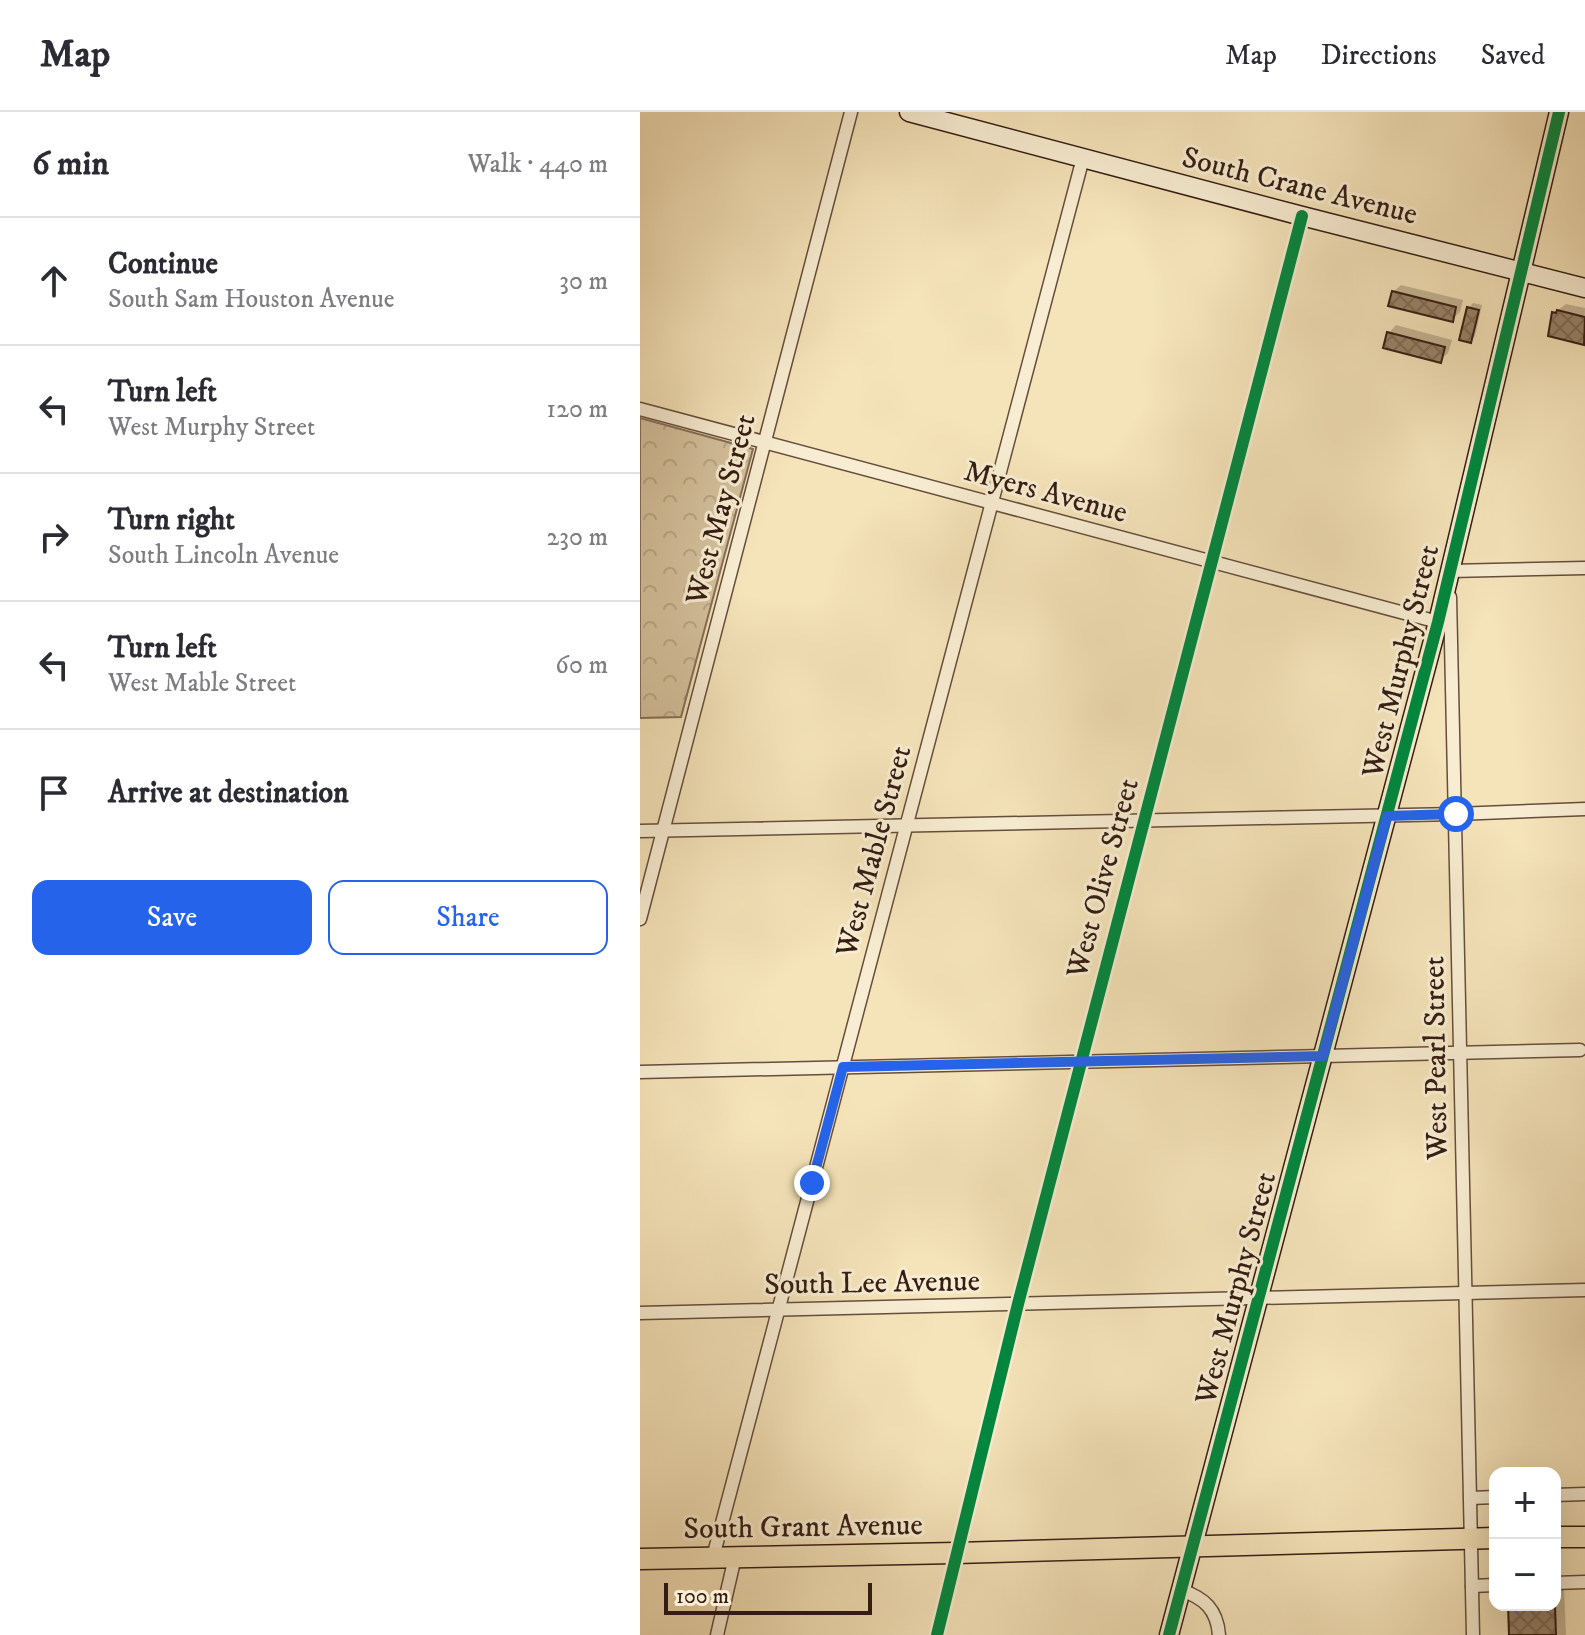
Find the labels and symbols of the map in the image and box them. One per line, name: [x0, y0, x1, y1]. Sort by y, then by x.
street label: South Crane Avenue: [1178, 139, 1421, 234]
street label: West May Street: [678, 410, 765, 610]
street label: Myers Avenue: [960, 453, 1131, 532]
street label: West Murphy Street: [1354, 541, 1448, 783]
street label: West Mable Street: [828, 742, 920, 962]
street label: West Olive Street: [1059, 774, 1148, 983]
route start: [1438, 796, 1474, 832]
street label: West Pearl Street: [1416, 956, 1457, 1161]
route end: [794, 1165, 830, 1201]
street label: West Murphy Street: [1187, 1168, 1285, 1410]
street label: South Lee Avenue: [764, 1263, 980, 1304]
street label: South Grant Avenue: [683, 1507, 923, 1548]
scale bar: [664, 1579, 872, 1615]

